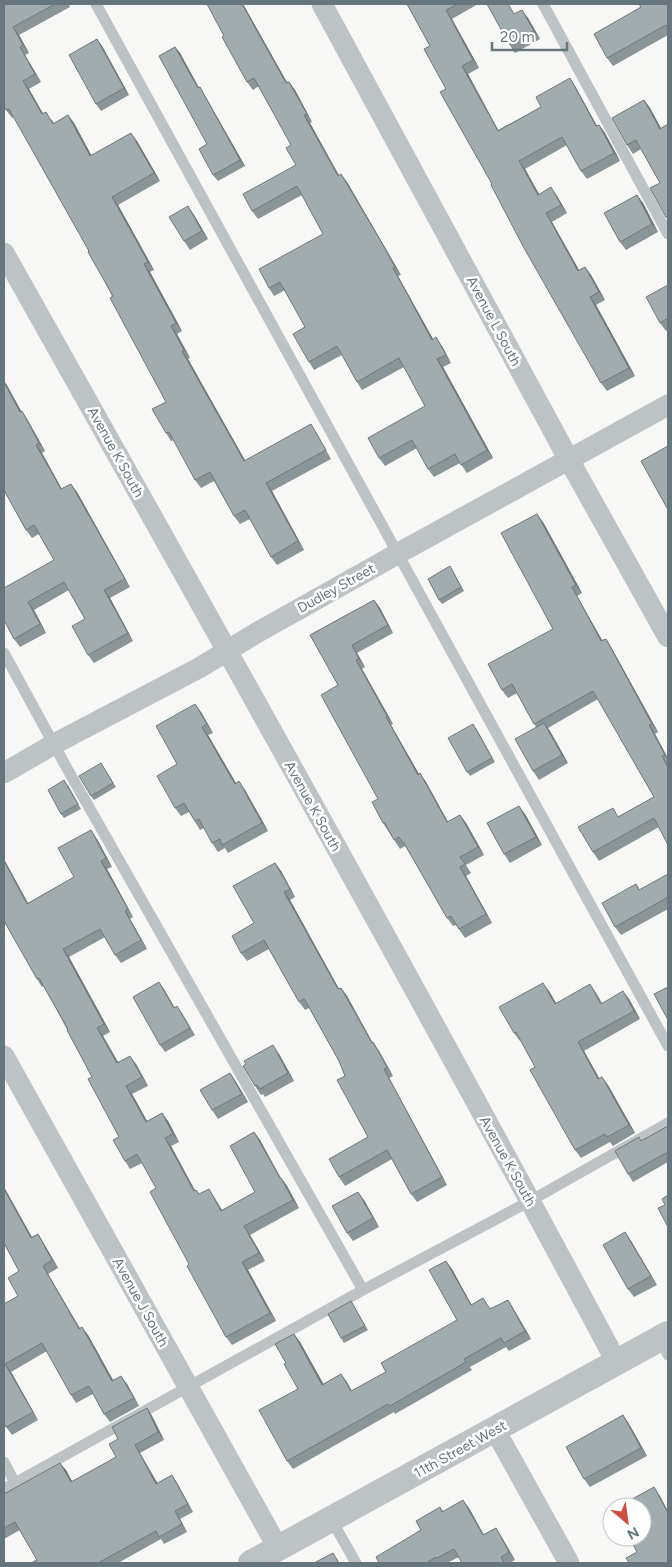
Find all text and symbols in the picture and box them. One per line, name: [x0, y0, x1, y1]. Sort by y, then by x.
scale bar: [492, 20, 567, 52]
text: 20 m: [500, 28, 534, 46]
street label: Avenue L South: [463, 273, 524, 369]
street label: Avenue K South: [84, 404, 147, 500]
street label: Dudley Street: [294, 560, 378, 617]
street label: Avenue K South: [281, 758, 344, 854]
street label: Avenue K South: [476, 1113, 539, 1209]
street label: Avenue J South: [109, 1255, 172, 1350]
street label: 11th Street West: [411, 1417, 509, 1482]
north arrow: [602, 1497, 652, 1547]
text: N: [624, 1523, 642, 1543]

